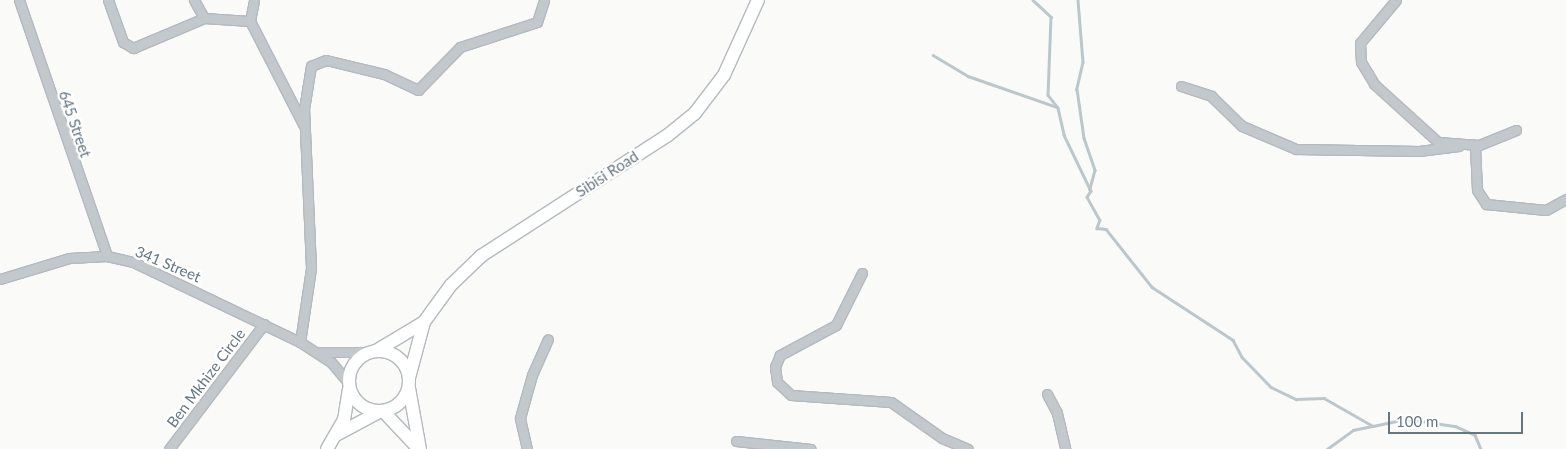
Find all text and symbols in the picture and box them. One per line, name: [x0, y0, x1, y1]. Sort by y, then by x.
street label: 645 Street: [55, 88, 95, 160]
street label: Sibisi Road: [572, 147, 642, 201]
street label: 341 Street: [133, 242, 203, 286]
street label: Ben Mkhize Circle: [163, 325, 249, 431]
scale bar: [1391, 402, 1526, 434]
text: 100 m: [1396, 412, 1438, 430]

